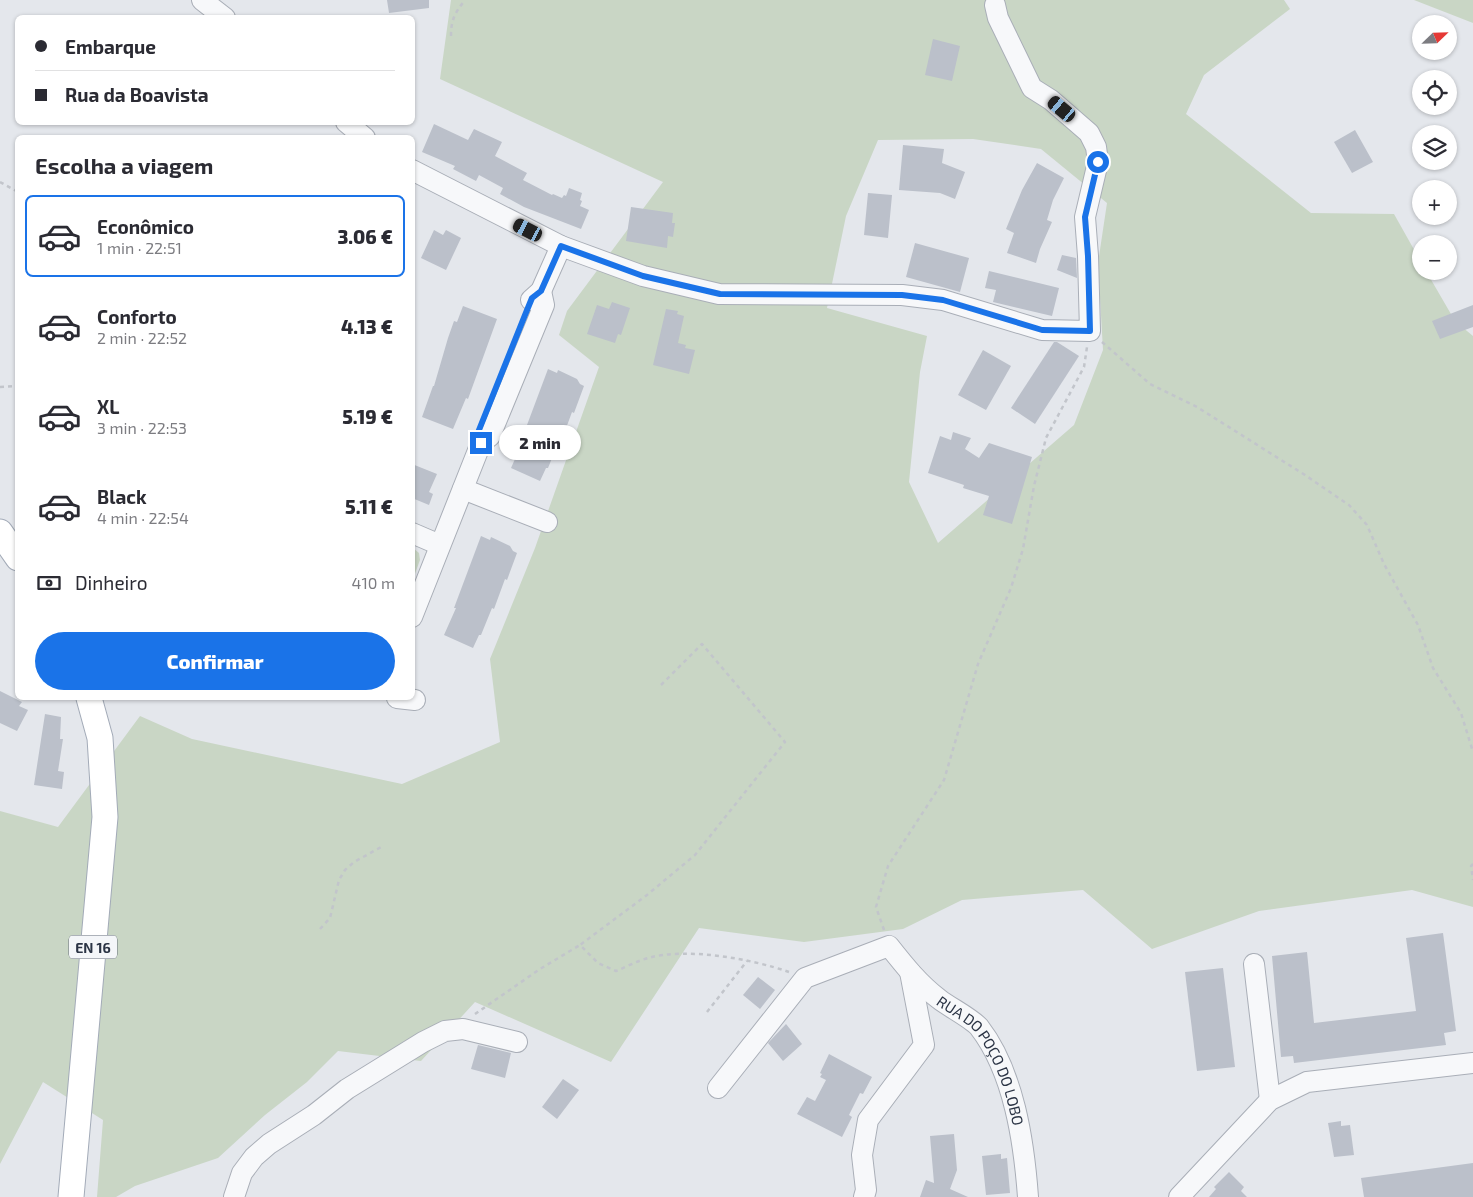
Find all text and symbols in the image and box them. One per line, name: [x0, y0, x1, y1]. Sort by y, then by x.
north arrow: [1412, 15, 1458, 60]
map controls: [1412, 15, 1457, 280]
text: Embarque: [65, 35, 156, 58]
button: locate: [1412, 70, 1457, 115]
text: Rua da Boavista: [65, 83, 209, 106]
car: [1045, 94, 1078, 124]
button: layers: [1412, 125, 1457, 170]
route start: [1087, 151, 1109, 173]
text: Escolha a viagem: [35, 152, 213, 178]
button: +: [1412, 180, 1457, 225]
icon: car: [37, 214, 82, 259]
text: Econômico: [97, 215, 194, 238]
car: [511, 217, 544, 243]
text: 3.06 €: [337, 225, 393, 248]
button: −: [1412, 235, 1457, 280]
text: 1 min · 22:51: [97, 238, 182, 257]
icon: car: [37, 304, 82, 349]
text: Conforto: [97, 305, 177, 328]
text: 4.13 €: [341, 315, 393, 338]
text: 2 min · 22:52: [97, 328, 187, 347]
icon: car: [37, 394, 82, 439]
text: XL: [97, 395, 119, 418]
text: 5.19 €: [342, 405, 393, 428]
text: 3 min · 22:53: [97, 418, 187, 437]
callout: 2 min: [498, 426, 581, 460]
route end: [470, 432, 492, 454]
text: 2 min: [519, 433, 561, 452]
icon: car: [37, 484, 82, 529]
text: Black: [97, 485, 147, 508]
text: 5.11 €: [345, 495, 393, 518]
text: 4 min · 22:54: [97, 508, 189, 527]
icon: cash: [35, 569, 63, 597]
text: Dinheiro: [75, 571, 148, 594]
text: 410 m: [352, 573, 395, 592]
button: Confirmar: [35, 632, 395, 690]
road number: EN 16: [69, 936, 117, 959]
street label: RUA DO POÇO DO LOBO: [934, 992, 1028, 1127]

